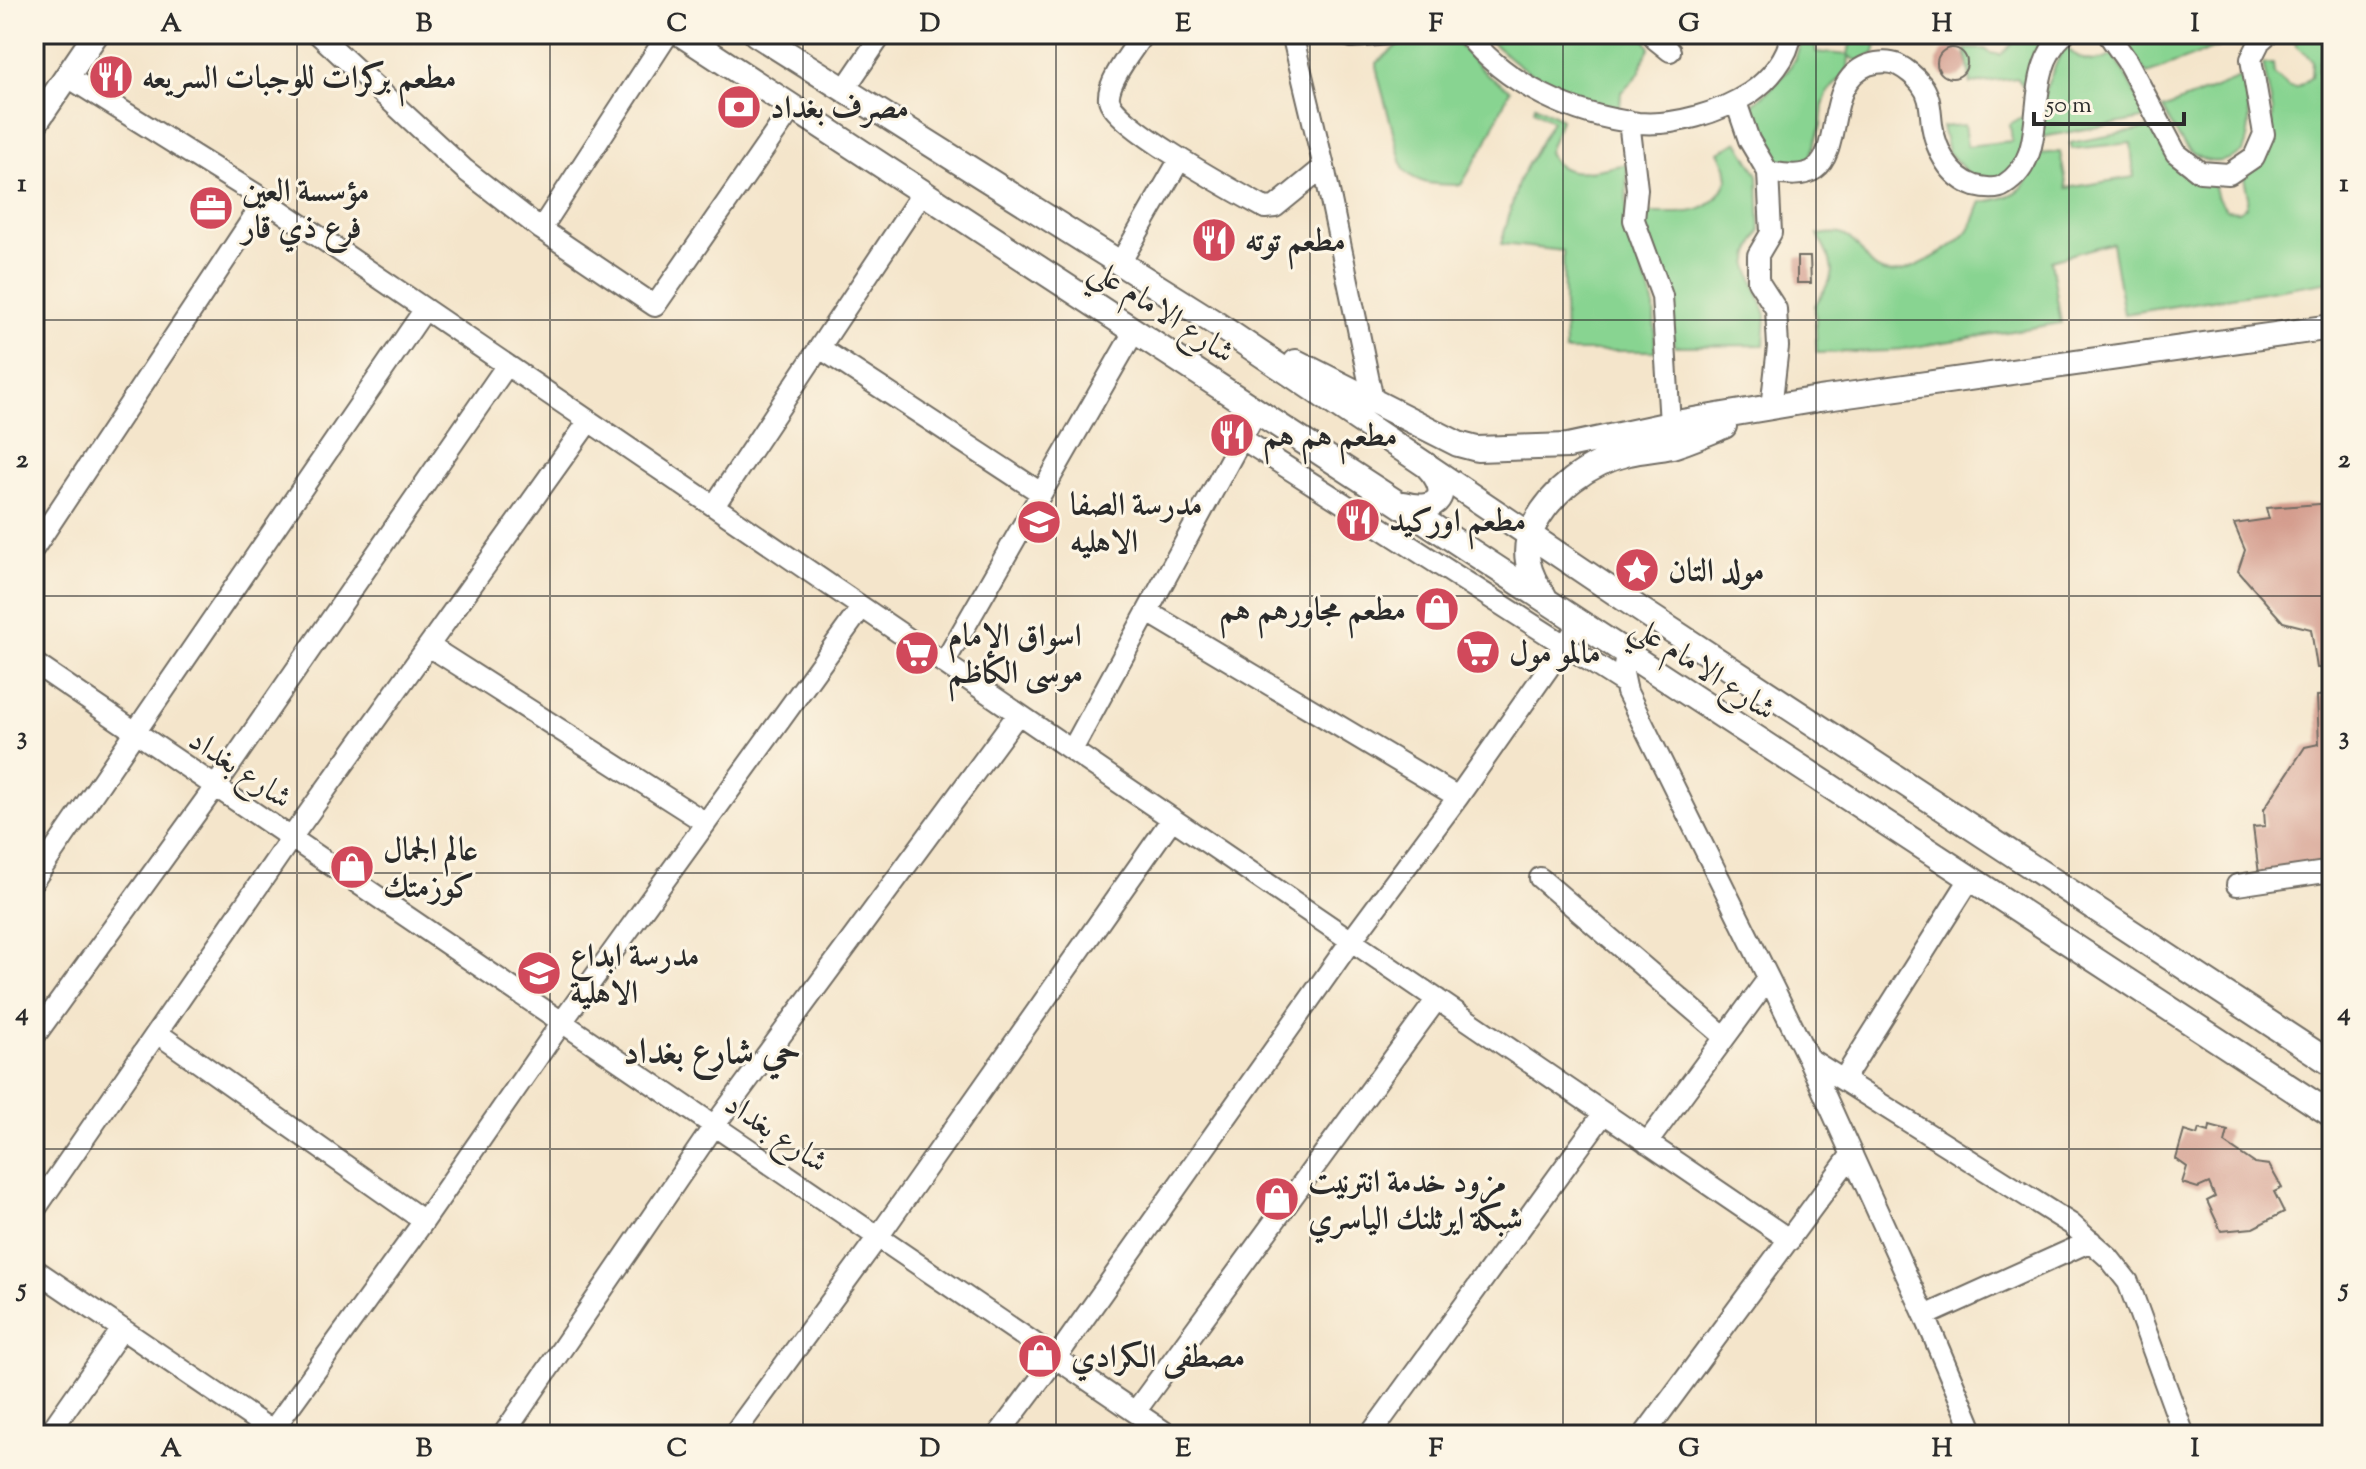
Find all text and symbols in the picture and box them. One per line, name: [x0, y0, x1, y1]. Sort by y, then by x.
text: A: [160, 6, 182, 43]
text: B: [416, 6, 433, 43]
text: C: [667, 6, 687, 43]
text: D: [920, 6, 940, 43]
text: E: [1175, 6, 1191, 43]
text: F: [1429, 6, 1444, 43]
text: G: [1678, 6, 1700, 43]
text: H: [1932, 6, 1953, 43]
text: I: [2191, 6, 2200, 43]
restaurant icon: مطعم بركرات للوجبات السريعه: [87, 53, 135, 101]
place label: مطعم بركرات للوجبات السريعه: [142, 57, 456, 107]
scale bar: [2034, 76, 2184, 126]
bank icon: مصرف بغداد: [715, 83, 763, 131]
place label: مصرف بغداد: [770, 87, 909, 133]
text: 50 m: [2044, 89, 2092, 123]
text: 1: [18, 166, 27, 203]
text: 1: [2340, 166, 2349, 203]
place label: مؤسسة العين فرع ذي قار: [239, 170, 369, 253]
office icon: مؤسسة العين فرع ذي قار: [187, 184, 235, 232]
restaurant icon: مطعم توته: [1190, 216, 1238, 264]
place label: مطعم توته: [1245, 220, 1346, 270]
street label: شارع الامام علي: [1077, 248, 1243, 381]
restaurant icon: مطعم هم هم: [1208, 411, 1256, 459]
place label: مطعم هم هم: [1263, 415, 1397, 465]
text: 2: [16, 442, 29, 479]
text: 2: [2338, 442, 2351, 479]
place label: مدرسة الصفا الاهليه: [1070, 484, 1202, 567]
restaurant icon: مطعم اوركيد: [1334, 496, 1382, 544]
school or university icon: مدرسة الصفا الاهليه: [1015, 498, 1063, 546]
place label: مطعم اوركيد: [1389, 500, 1526, 550]
place icon: مولد التان: [1613, 546, 1661, 594]
place label: مولد التان: [1668, 550, 1764, 596]
shop icon: مطعم مجاورهم هم: [1413, 585, 1461, 633]
place label: مطعم مجاورهم هم: [1219, 589, 1406, 639]
street label: شارع الامام علي: [1618, 605, 1784, 738]
place label: اسواق الإمام موسى الكاظم: [948, 615, 1083, 702]
supermarket icon: مالمو مول: [1454, 628, 1502, 676]
supermarket icon: اسواق الإمام موسى الكاظم: [893, 629, 941, 677]
place label: مالمو مول: [1509, 632, 1601, 678]
text: 3: [17, 719, 27, 756]
street label: شارع بغداد: [178, 719, 301, 823]
text: 3: [2339, 719, 2349, 756]
place label: عالم الجمال كوزمتك: [383, 829, 478, 912]
shop icon: عالم الجمال كوزمتك: [328, 843, 376, 891]
place label: مدرسة ابداع الاهلية: [570, 935, 699, 1018]
school or university icon: مدرسة ابداع الاهلية: [515, 949, 563, 997]
text: 4: [14, 995, 29, 1032]
text: 4: [2336, 995, 2351, 1032]
district label: حي شارع بغداد: [623, 1028, 801, 1080]
street label: شارع بغداد: [714, 1083, 837, 1187]
place label: مزود خدمة انترنيت شبكة ايرثلنك الياسري: [1308, 1161, 1523, 1244]
shop icon: مزود خدمة انترنيت شبكة ايرثلنك الياسري: [1253, 1175, 1301, 1223]
text: 5: [16, 1271, 27, 1308]
text: 5: [2338, 1271, 2349, 1308]
shop icon: مصطفى الكرادي: [1016, 1332, 1064, 1380]
place label: مصطفى الكرادي: [1071, 1336, 1245, 1382]
text: A: [160, 1431, 182, 1468]
text: B: [416, 1431, 433, 1468]
text: C: [667, 1431, 687, 1468]
text: D: [920, 1431, 940, 1468]
text: E: [1175, 1431, 1191, 1468]
text: F: [1429, 1431, 1444, 1468]
text: G: [1678, 1431, 1700, 1468]
text: H: [1932, 1431, 1953, 1468]
text: I: [2191, 1431, 2200, 1468]

